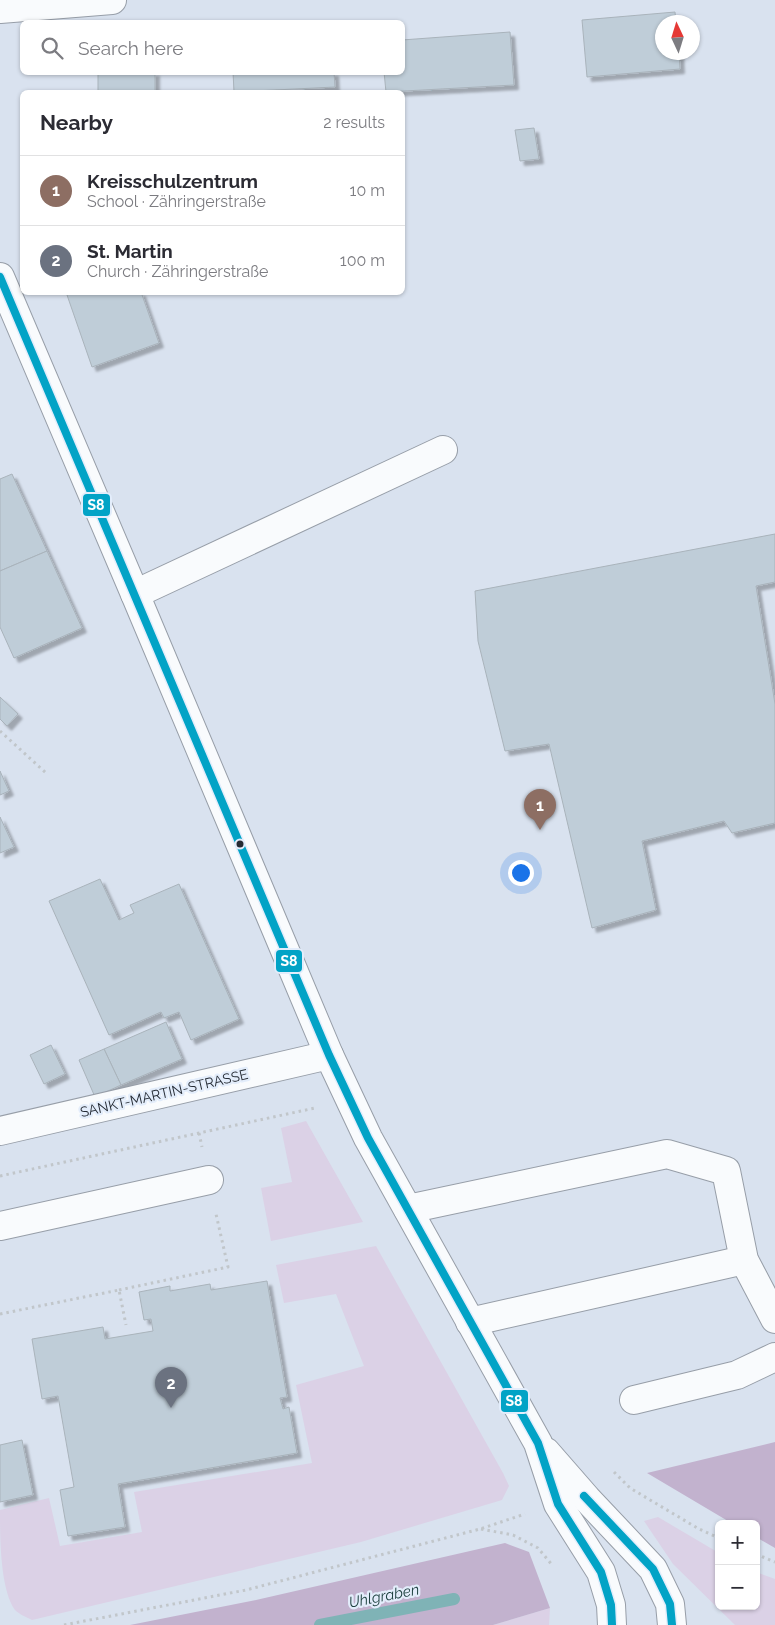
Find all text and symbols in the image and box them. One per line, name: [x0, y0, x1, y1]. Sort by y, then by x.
north arrow: [655, 15, 700, 60]
search box: [20, 20, 405, 75]
icon: search: [38, 34, 66, 62]
text: Search here: [78, 37, 184, 59]
text: Nearby: [40, 110, 113, 135]
text: 2 results: [323, 113, 385, 132]
text: Kreisschulzentrum: [87, 170, 258, 192]
text: 1: [52, 181, 60, 200]
text: 10 m: [350, 181, 385, 200]
text: School · Zähringerstraße: [87, 192, 266, 211]
text: St. Martin: [87, 240, 173, 262]
text: 2: [51, 251, 61, 270]
text: 100 m: [340, 251, 385, 270]
text: Church · Zähringerstraße: [87, 262, 269, 281]
line badge: S8: [82, 493, 111, 517]
text: S8: [87, 497, 105, 513]
pin: 1: [524, 789, 556, 830]
unlabelled marker: [235, 839, 245, 849]
your location: [508, 860, 534, 886]
line badge: S8: [275, 949, 303, 973]
text: S8: [280, 953, 298, 969]
street label: SANKT-MARTIN-STRASSE: [79, 1066, 249, 1120]
pin: 2: [155, 1367, 187, 1408]
line badge: S8: [500, 1389, 529, 1413]
text: S8: [505, 1393, 523, 1409]
map controls: [715, 1520, 760, 1610]
button: +: [715, 1520, 760, 1565]
button: −: [715, 1565, 760, 1610]
water label: Uhlgraben: [347, 1580, 421, 1612]

